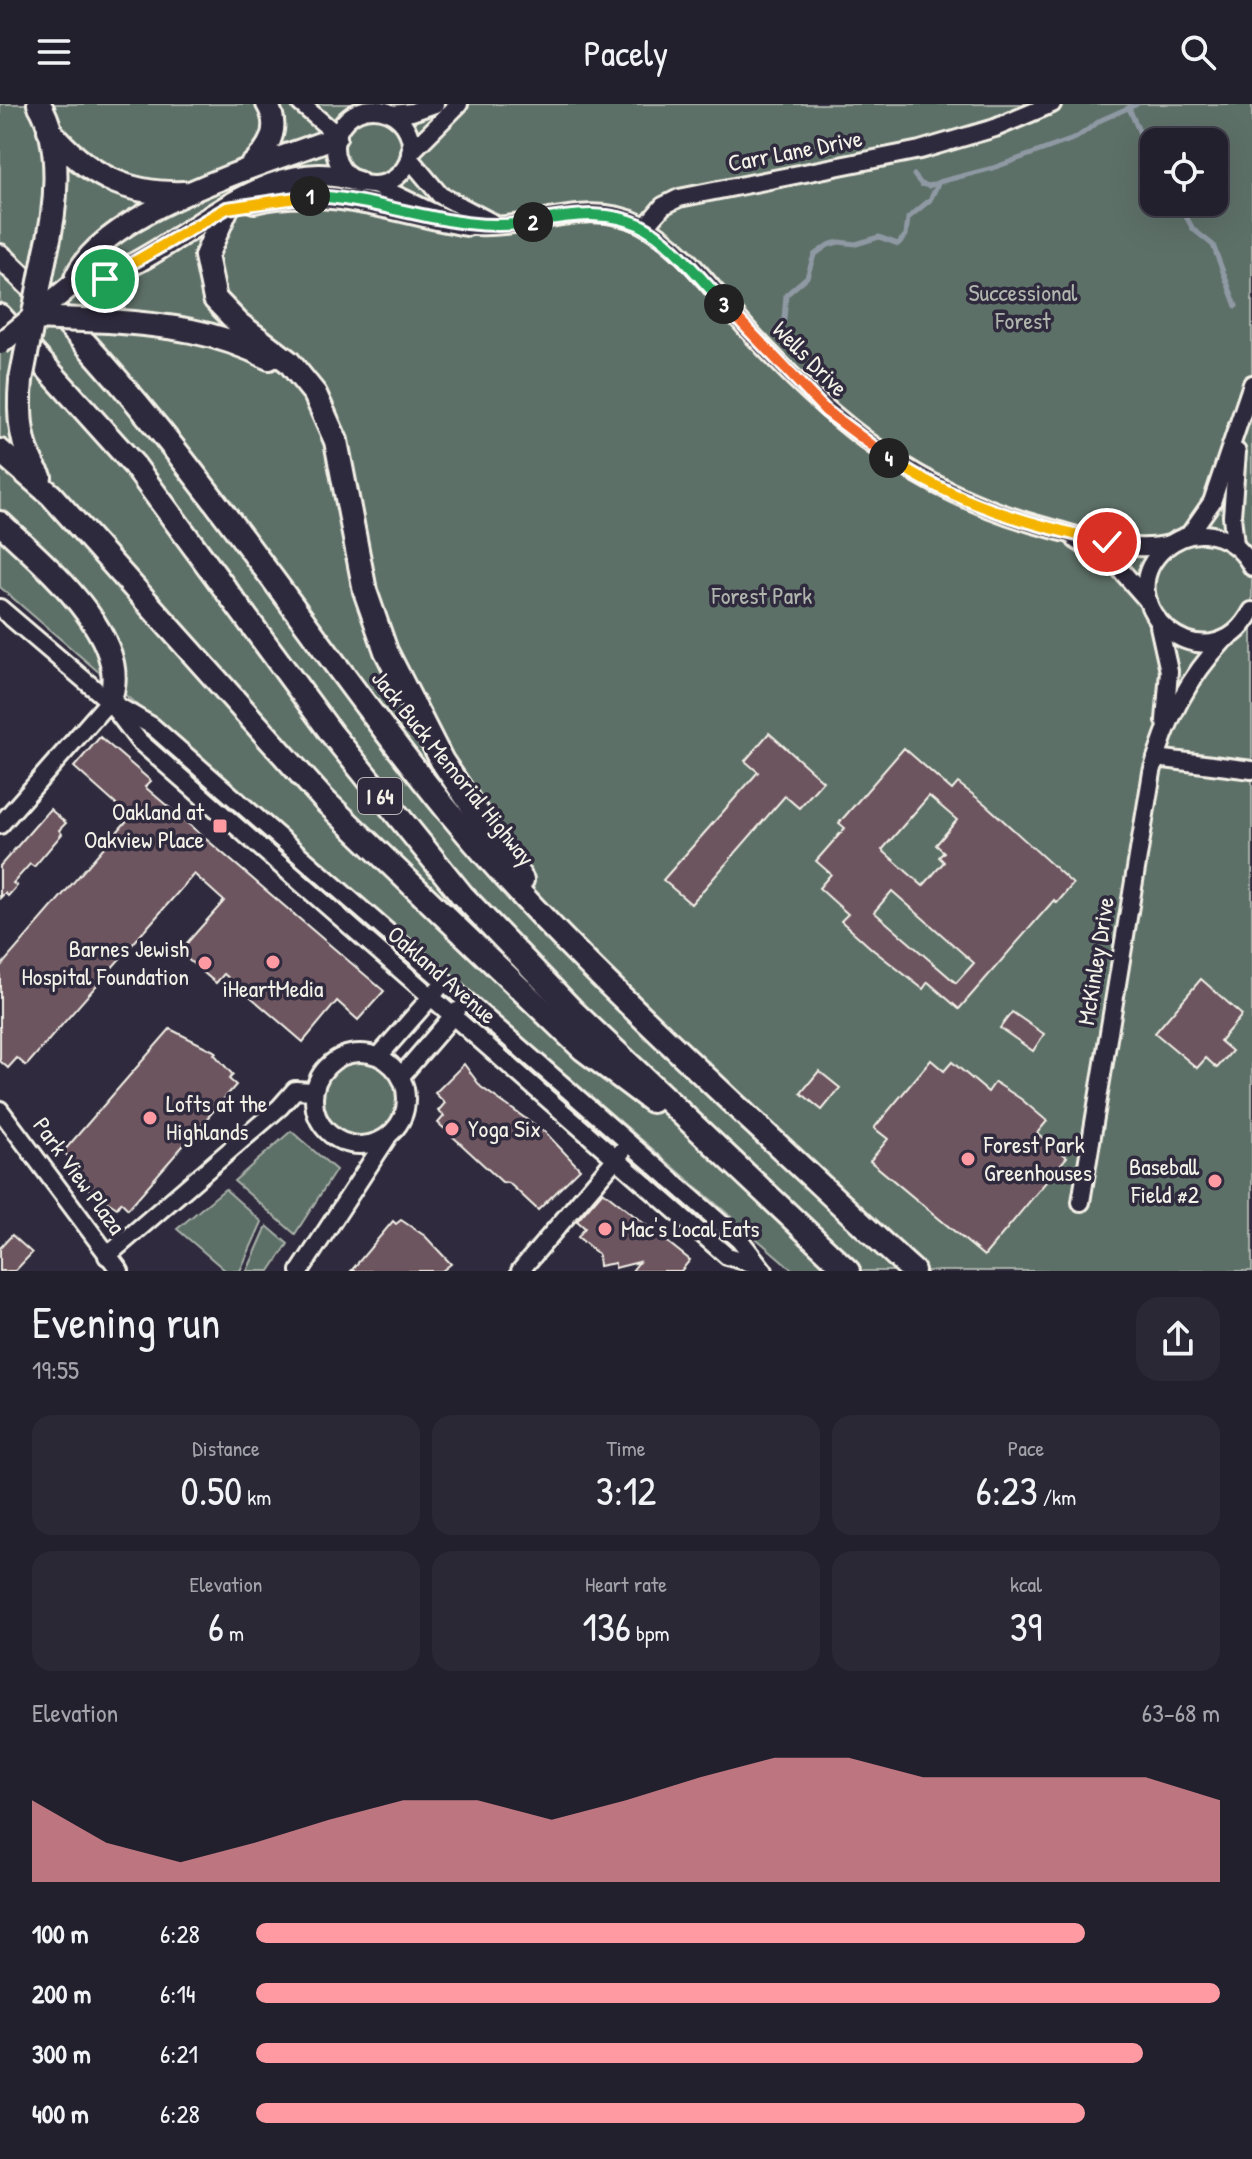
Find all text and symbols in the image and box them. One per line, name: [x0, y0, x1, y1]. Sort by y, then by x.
text: Pacely: [584, 28, 668, 77]
icon: menu: [32, 30, 76, 74]
icon: search: [1176, 30, 1220, 74]
street label: Carr Lane Drive: [725, 121, 865, 179]
map controls: [1140, 128, 1228, 216]
button: locate: [1140, 128, 1228, 216]
pin: 1: [290, 176, 330, 216]
text: 1: [306, 181, 314, 211]
pin: 2: [513, 202, 553, 242]
text: 2: [528, 207, 538, 237]
pin: [71, 245, 139, 313]
icon: arrive: [83, 257, 127, 301]
park label: Successional Forest: [969, 276, 1078, 336]
pin: 3: [704, 284, 744, 324]
text: 3: [719, 289, 729, 319]
street label: Wells Drive: [766, 314, 856, 403]
pin: 4: [869, 438, 909, 478]
text: 4: [885, 443, 893, 473]
pin: [1073, 508, 1141, 576]
icon: check: [1085, 520, 1129, 564]
park label: Forest Park: [711, 579, 812, 611]
street label: Jack Buck Memorial Highway: [365, 663, 543, 872]
road number: I 64: [358, 778, 402, 814]
place label: Oakland at Oakview Place: [84, 795, 205, 855]
marker: Oakland at Oakview Place: [211, 817, 229, 835]
street label: McKinley Drive: [1069, 894, 1121, 1027]
street label: Oakland Avenue: [381, 918, 504, 1031]
place label: Barnes Jewish Hospital Foundation: [22, 932, 189, 992]
marker: iHeartMedia: [264, 953, 282, 971]
marker: Barnes Jewish Hospital Foundation: [196, 954, 214, 972]
place label: iHeartMedia: [222, 972, 324, 1004]
place label: Lofts at the Highlands: [166, 1087, 268, 1147]
marker: Lofts at the Highlands: [141, 1109, 159, 1127]
street label: Park View Plaza: [26, 1110, 133, 1241]
place label: Yoga Six: [468, 1112, 541, 1144]
marker: Yoga Six: [443, 1120, 461, 1138]
place label: Forest Park Greenhouses: [983, 1128, 1092, 1188]
marker: Forest Park Greenhouses: [959, 1150, 977, 1168]
place label: Baseball Field #2: [1129, 1150, 1200, 1210]
marker: Baseball Field #2: [1206, 1172, 1224, 1190]
place label: Mac's Local Eats: [621, 1212, 759, 1244]
marker: Mac's Local Eats: [596, 1220, 614, 1238]
text: Evening run: [32, 1292, 220, 1352]
button: share: [1136, 1297, 1220, 1381]
text: 19:55: [32, 1352, 79, 1387]
text: Distance: [192, 1433, 260, 1463]
text: Time: [607, 1433, 645, 1463]
text: Pace: [1008, 1433, 1044, 1463]
text: 0.50: [181, 1463, 242, 1517]
text: 3:12: [596, 1463, 656, 1517]
text: 6:23: [976, 1463, 1038, 1517]
text: km: [242, 1482, 271, 1512]
text: /km: [1038, 1482, 1076, 1512]
text: Elevation: [189, 1569, 263, 1599]
text: Heart rate: [585, 1569, 667, 1599]
text: kcal: [1010, 1569, 1042, 1599]
text: 6: [208, 1599, 224, 1653]
text: 136: [583, 1599, 631, 1653]
text: 39: [1010, 1599, 1042, 1653]
text: m: [224, 1618, 244, 1648]
text: bpm: [631, 1618, 669, 1648]
text: Elevation: [32, 1695, 118, 1730]
text: 63–68 m: [1142, 1695, 1220, 1730]
text: 100 m: [32, 1916, 88, 1951]
text: 6:28: [160, 1916, 200, 1951]
text: 200 m: [32, 1976, 91, 2011]
text: 6:14: [160, 1976, 196, 2011]
text: 300 m: [32, 2036, 91, 2071]
text: 6:21: [160, 2036, 198, 2071]
text: 400 m: [32, 2096, 89, 2131]
text: 6:28: [160, 2096, 200, 2131]

